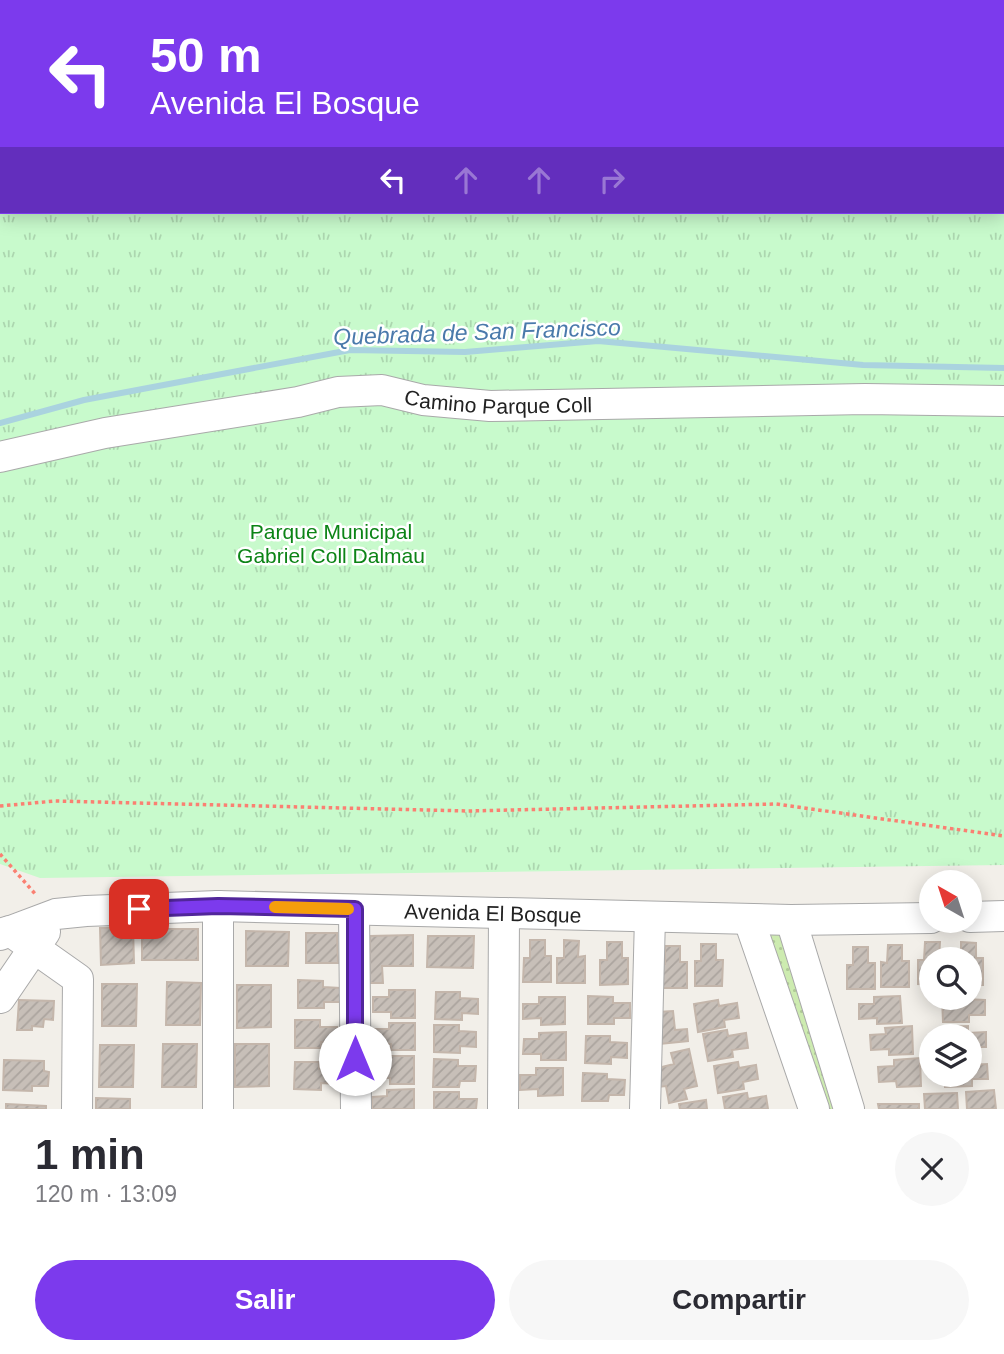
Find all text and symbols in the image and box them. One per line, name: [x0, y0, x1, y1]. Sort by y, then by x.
icon: left: [35, 28, 126, 119]
text: 50 m: [150, 28, 262, 82]
text: Avenida El Bosque: [150, 85, 420, 121]
icon: left: [374, 161, 412, 199]
icon: ahead: [447, 161, 485, 199]
icon: ahead: [520, 161, 558, 199]
icon: right: [593, 161, 631, 199]
water label: Quebrada de San Francisco: [333, 314, 621, 350]
street label: Camino Parque Coll: [402, 384, 592, 418]
park label: Parque Municipal Gabriel Coll Dalmau: [237, 520, 425, 567]
north arrow: [919, 870, 982, 933]
map controls: [919, 870, 982, 1087]
pin: [109, 879, 169, 939]
icon: arrive: [120, 890, 158, 928]
street label: Avenida El Bosque: [404, 899, 582, 926]
button: search: [919, 947, 982, 1010]
position arrow: [318, 1022, 392, 1096]
button: layers: [919, 1024, 982, 1087]
text: 1 min: [35, 1131, 145, 1178]
button: close: [895, 1132, 969, 1206]
text: 120 m · 13:09: [35, 1181, 177, 1207]
button: Salir: [35, 1260, 495, 1340]
button: Compartir: [509, 1260, 969, 1340]

